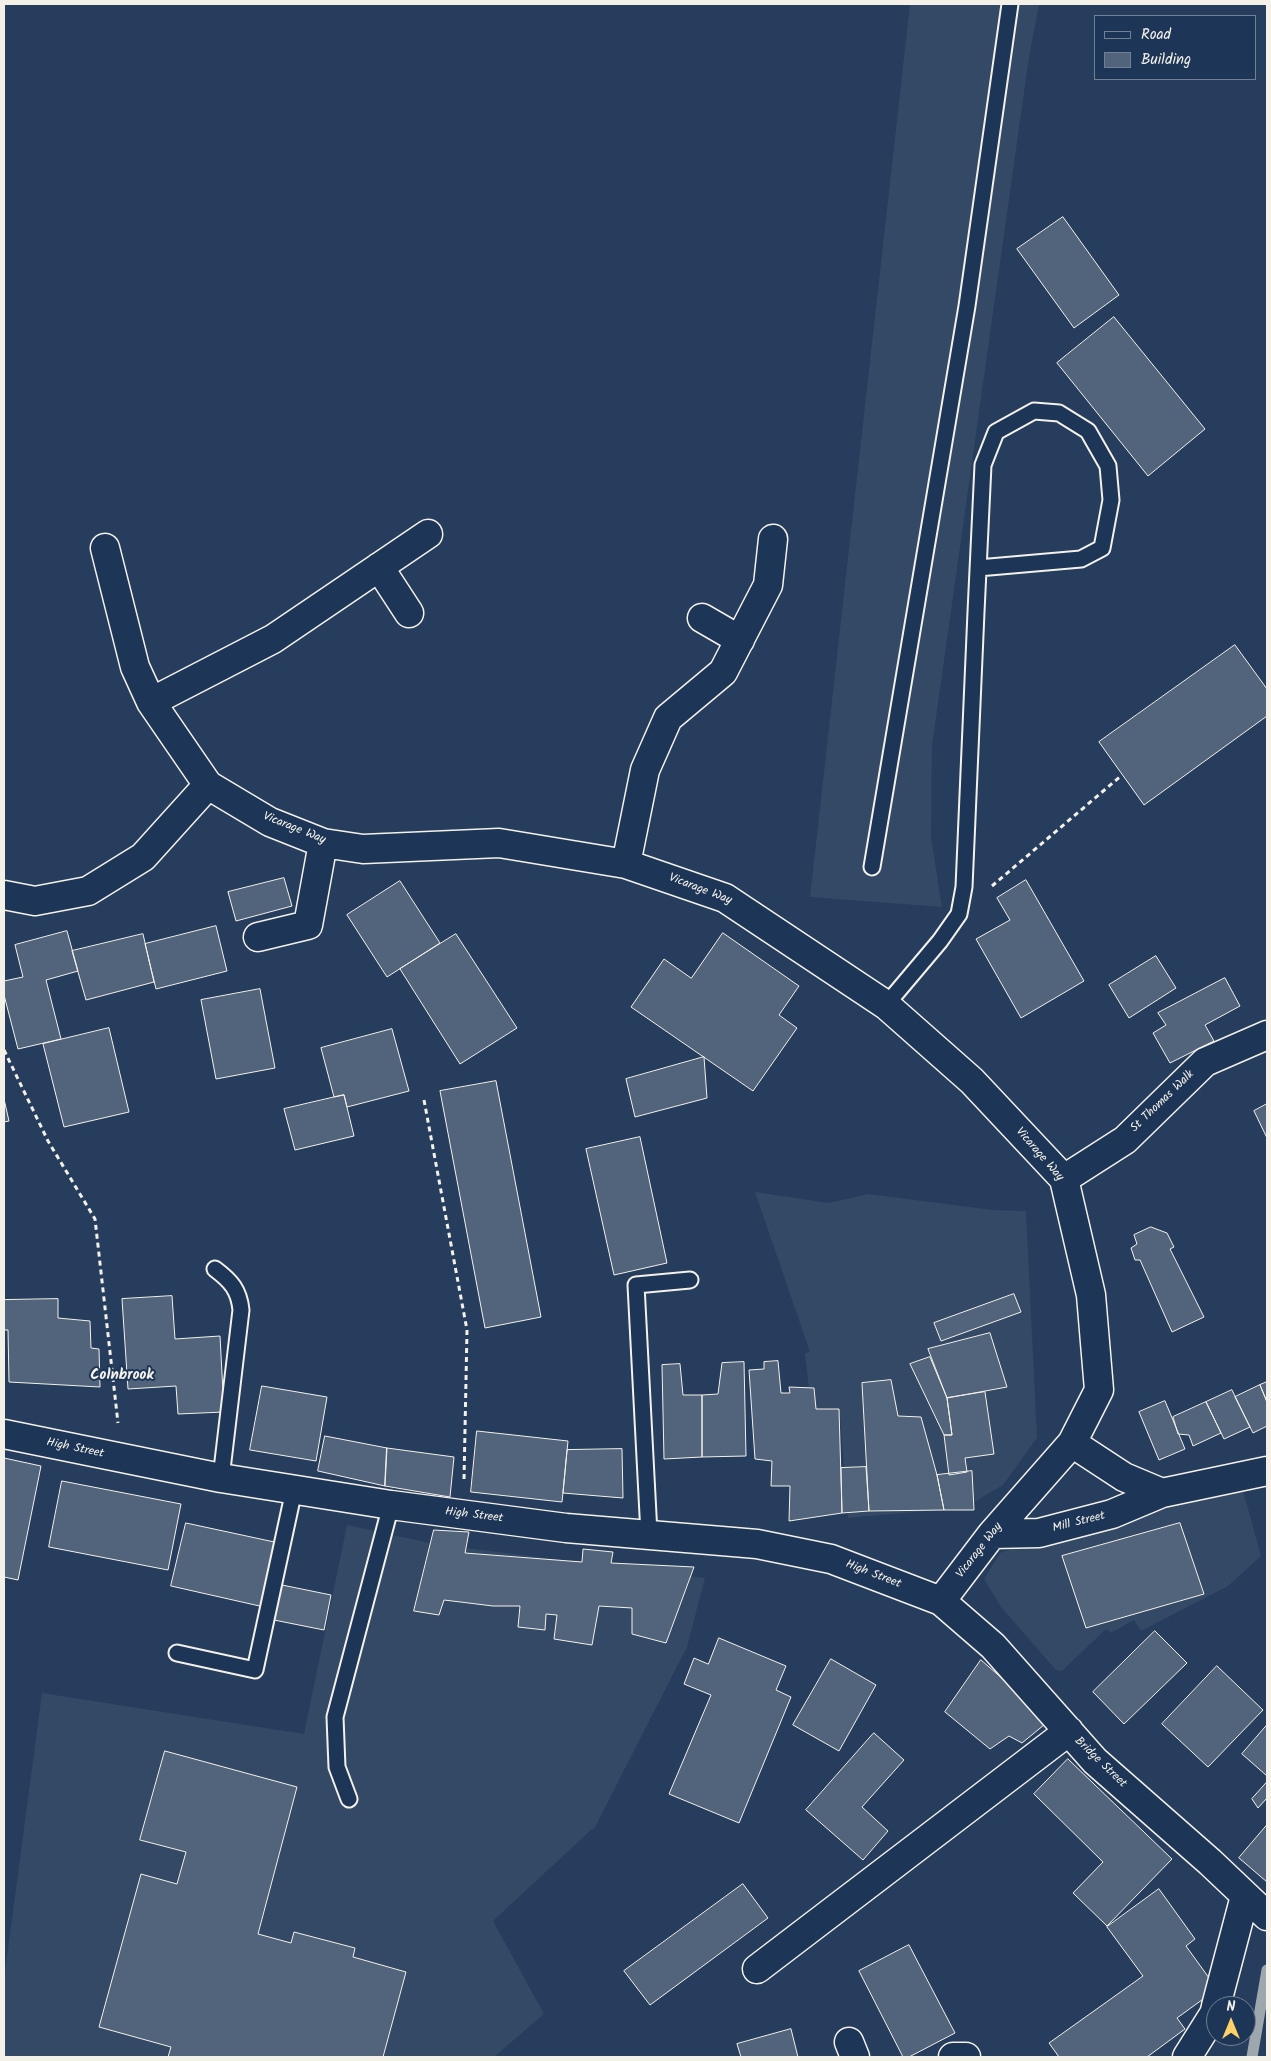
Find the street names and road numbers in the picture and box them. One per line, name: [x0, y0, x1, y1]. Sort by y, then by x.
street label: Vicarage Way: [261, 810, 327, 848]
street label: Vicarage Way: [666, 871, 734, 909]
street label: St Thomas Walk: [1128, 1068, 1198, 1136]
street label: Vicarage Way: [1012, 1125, 1066, 1185]
street label: High Street: [45, 1436, 105, 1462]
street label: High Street: [444, 1505, 504, 1527]
street label: Mill Street: [1051, 1510, 1107, 1536]
street label: Vicarage Way: [954, 1520, 1006, 1582]
street label: High Street: [843, 1558, 903, 1592]
street label: Bridge Street: [1071, 1735, 1129, 1791]

